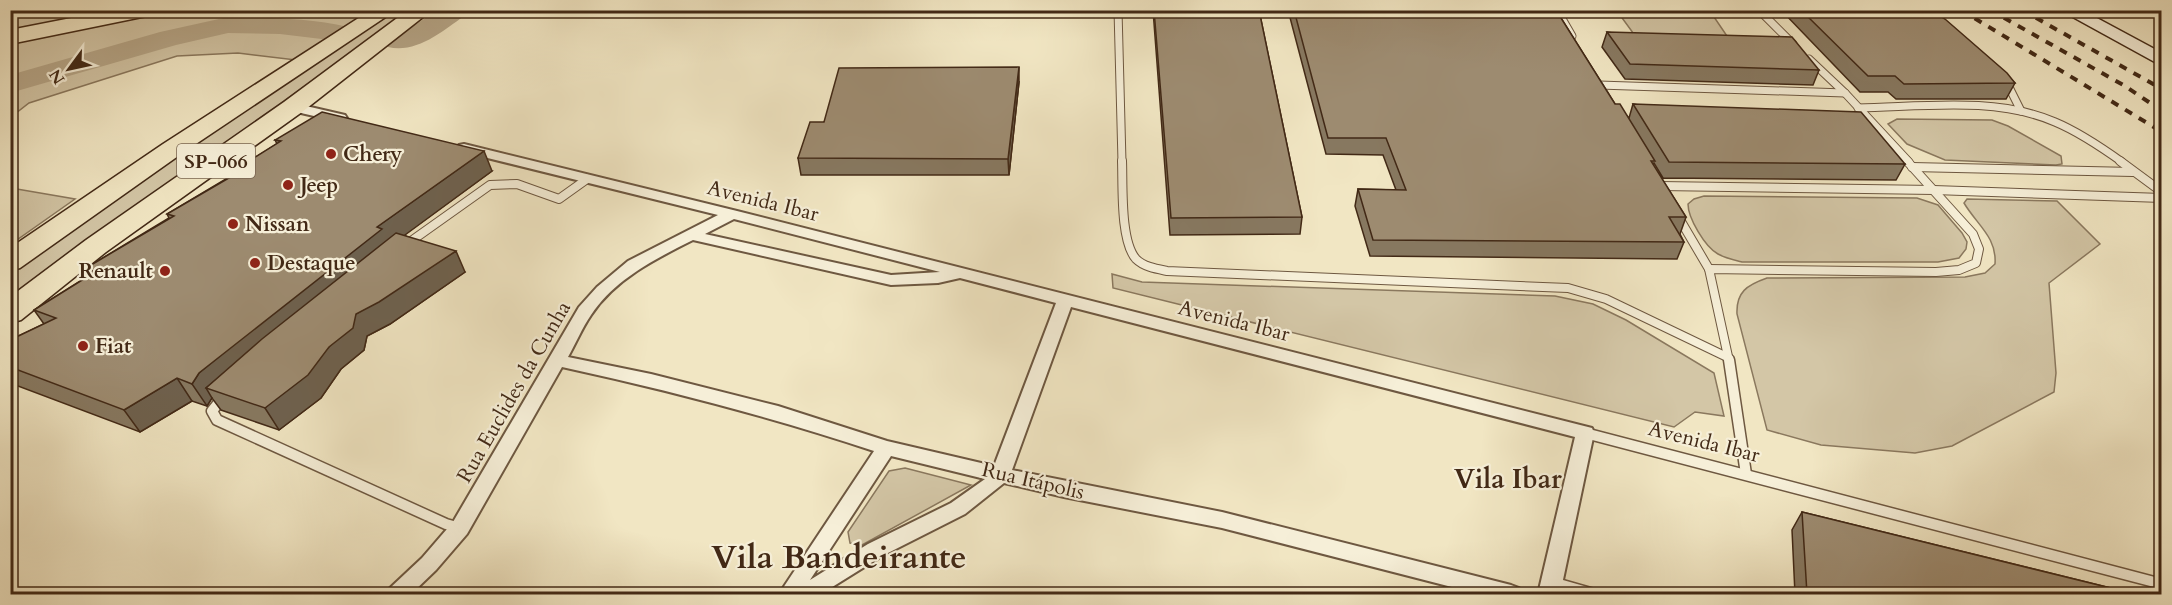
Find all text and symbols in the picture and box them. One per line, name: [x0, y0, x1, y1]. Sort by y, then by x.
north arrow: [39, 39, 99, 99]
text: N: [44, 65, 70, 88]
place label: Chery: [343, 140, 402, 169]
road number: SP-066: [177, 144, 255, 178]
marker: Chery: [324, 147, 338, 161]
place label: Jeep: [297, 171, 338, 200]
street label: Avenida Ibar: [704, 173, 822, 229]
marker: Jeep: [281, 178, 295, 192]
place label: Nissan: [245, 210, 310, 239]
marker: Nissan: [226, 217, 240, 231]
place label: Destaque: [267, 249, 356, 278]
marker: Destaque: [248, 256, 262, 270]
place label: Renault: [78, 257, 154, 286]
marker: Renault: [158, 264, 172, 278]
street label: Avenida Ibar: [1175, 293, 1293, 349]
street label: Rua Euclides da Cunha: [450, 296, 578, 488]
place label: Fiat: [95, 332, 132, 361]
marker: Fiat: [76, 339, 90, 353]
street label: Avenida Ibar: [1645, 414, 1763, 470]
street label: Rua Itápolis: [979, 455, 1087, 507]
district label: Vila Ibar: [1454, 461, 1562, 498]
district label: Vila Bandeirante: [711, 535, 967, 580]

